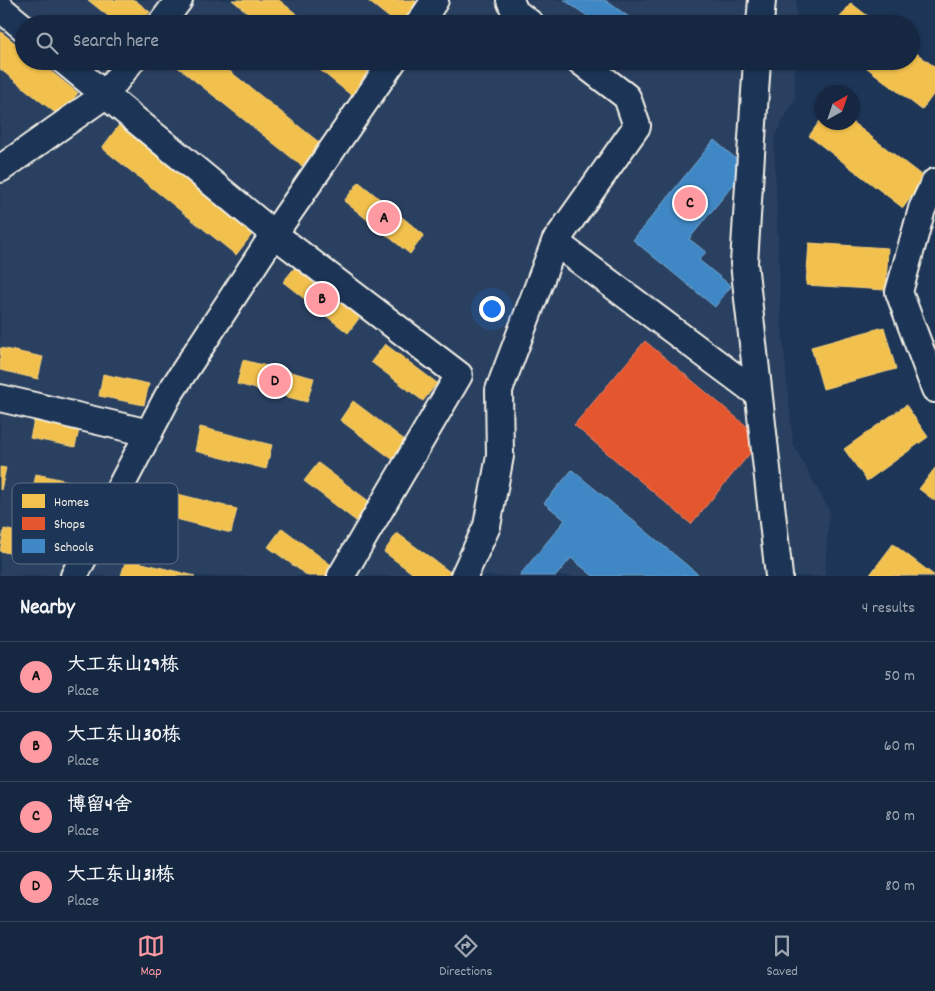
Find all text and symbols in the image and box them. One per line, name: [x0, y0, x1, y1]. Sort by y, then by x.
search box: [15, 15, 920, 70]
icon: search: [33, 29, 61, 57]
text: Search here: [73, 29, 159, 56]
north arrow: [815, 85, 860, 130]
pin: C: [674, 184, 706, 222]
pin: A: [368, 199, 400, 237]
pin: B: [306, 280, 338, 318]
your location: [479, 296, 505, 322]
pin: D: [259, 362, 291, 400]
legend: [12, 483, 178, 564]
text: Homes: [54, 493, 89, 513]
text: Shops: [54, 515, 85, 535]
text: Schools: [54, 538, 94, 558]
text: Nearby: [20, 594, 75, 624]
text: 4 results: [862, 597, 915, 620]
text: 大工东山29栋: [67, 653, 179, 680]
text: A: [32, 665, 40, 688]
text: 50 m: [884, 665, 915, 688]
text: Place: [67, 680, 99, 703]
text: 大工东山30栋: [67, 723, 181, 750]
text: B: [32, 735, 40, 758]
text: 60 m: [884, 735, 915, 758]
text: Place: [67, 750, 99, 773]
text: 博留4舍: [67, 793, 132, 820]
text: C: [32, 805, 40, 828]
text: 80 m: [885, 805, 915, 828]
text: Place: [67, 820, 99, 843]
text: 大工东山31栋: [67, 863, 175, 890]
text: D: [32, 875, 40, 898]
text: 80 m: [885, 875, 915, 898]
text: Place: [67, 890, 99, 913]
tab: Map: [137, 932, 165, 982]
tab: Directions: [439, 932, 492, 982]
tab: Saved: [767, 932, 798, 982]

